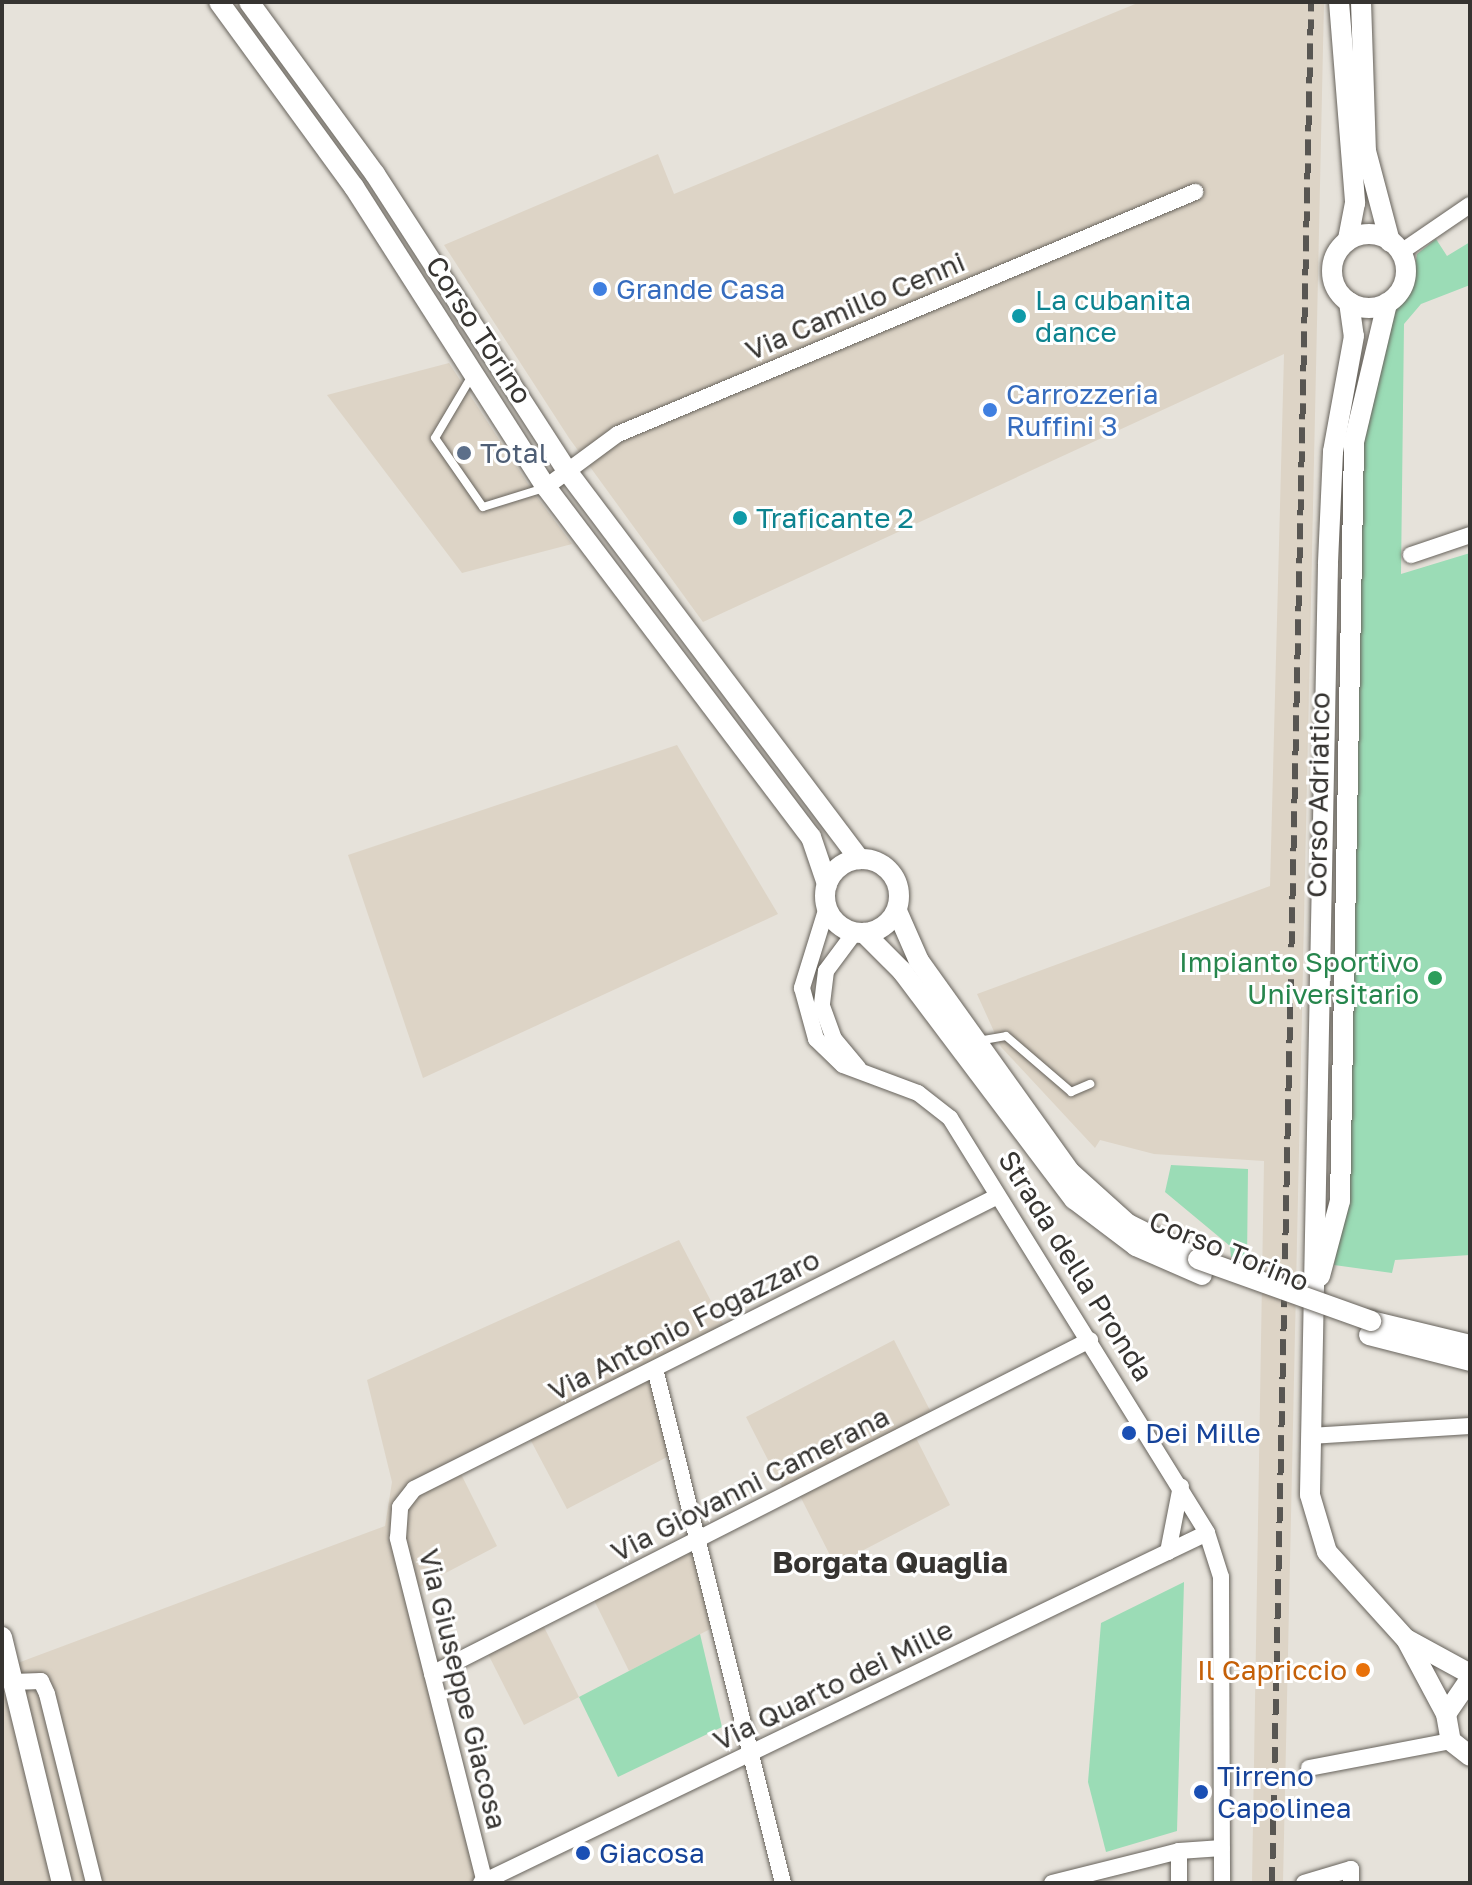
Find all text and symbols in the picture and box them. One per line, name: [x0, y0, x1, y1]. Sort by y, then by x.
street label: Via Camillo Cenni: [740, 245, 970, 367]
street label: Corso Torino: [419, 250, 539, 410]
place label: Grande Casa: [616, 272, 785, 306]
marker: Grande Casa: [591, 280, 609, 298]
place label: La cubanita dance: [1035, 283, 1191, 349]
marker: La cubanita dance: [1010, 307, 1028, 325]
place label: Carrozzeria Ruffini 3: [1006, 377, 1159, 443]
marker: Carrozzeria Ruffini 3: [981, 401, 999, 419]
place label: Total: [480, 436, 548, 470]
marker: Total: [455, 444, 473, 462]
place label: Traficante 2: [756, 501, 914, 535]
marker: Traficante 2: [731, 509, 749, 527]
street label: Corso Adriatico: [1299, 692, 1337, 898]
place label: Impianto Sportivo Universitario: [1179, 945, 1419, 1011]
marker: Impianto Sportivo Universitario: [1426, 969, 1444, 987]
street label: Strada della Pronda: [991, 1145, 1161, 1387]
street label: Corso Torino: [1144, 1204, 1314, 1298]
street label: Via Antonio Fogazzaro: [543, 1242, 825, 1408]
street label: Via Giovanni Camerana: [605, 1399, 895, 1569]
place label: Dei Mille: [1145, 1416, 1261, 1450]
marker: Dei Mille: [1120, 1424, 1138, 1442]
district label: Borgata Quaglia: [772, 1544, 1008, 1580]
street label: Via Giuseppe Giacosa: [412, 1545, 514, 1833]
street label: Via Quarto dei Mille: [708, 1612, 958, 1758]
place label: Il Capriccio: [1197, 1653, 1347, 1687]
marker: Il Capriccio: [1354, 1661, 1372, 1679]
place label: Tirreno Capolinea: [1217, 1759, 1352, 1825]
marker: Tirreno Capolinea: [1192, 1783, 1210, 1801]
place label: Giacosa: [599, 1836, 705, 1870]
marker: Giacosa: [574, 1844, 592, 1862]

